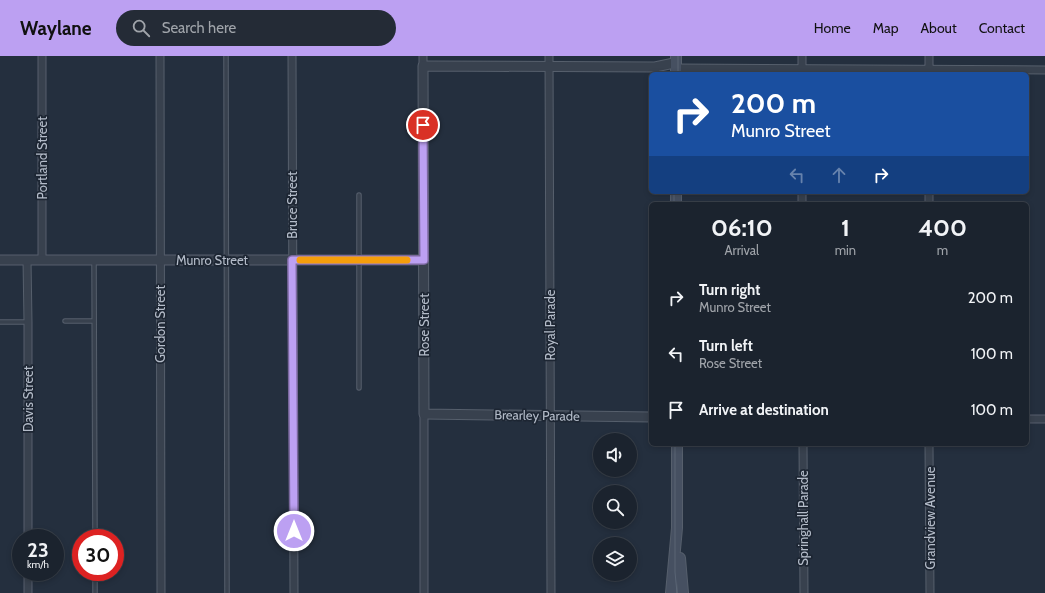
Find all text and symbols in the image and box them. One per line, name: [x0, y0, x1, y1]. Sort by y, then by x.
search box: [116, 10, 396, 46]
text: Waylane: [20, 17, 92, 40]
icon: search: [130, 17, 152, 39]
text: Search here: [162, 19, 236, 37]
text: Home: [814, 19, 851, 37]
text: Map: [873, 19, 898, 37]
text: About: [920, 19, 957, 37]
text: Contact: [979, 19, 1025, 37]
text: 200 m: [731, 86, 816, 120]
icon: right: [665, 88, 717, 140]
pin: [406, 108, 440, 142]
icon: arrive: [412, 114, 434, 136]
street label: Portland Street: [34, 116, 50, 200]
text: Munro Street: [731, 120, 831, 142]
icon: left: [786, 164, 808, 186]
icon: ahead: [828, 164, 850, 186]
icon: right: [870, 164, 892, 186]
street label: Bruce Street: [284, 171, 300, 239]
text: 06:10: [711, 213, 773, 242]
text: 1: [841, 213, 850, 242]
text: 400: [918, 213, 967, 242]
text: Arrival: [725, 242, 759, 258]
text: min: [835, 242, 856, 258]
text: m: [937, 242, 948, 258]
street label: Munro Street: [176, 252, 249, 268]
text: Turn right: [699, 281, 760, 299]
street label: Gordon Street: [152, 285, 168, 363]
icon: right: [665, 287, 687, 309]
street label: Royal Parade: [542, 289, 558, 360]
text: 200 m: [968, 289, 1013, 307]
street label: Rose Street: [416, 293, 432, 357]
text: Munro Street: [699, 299, 771, 315]
text: Turn left: [699, 337, 753, 355]
icon: left: [665, 343, 687, 365]
text: 100 m: [971, 345, 1013, 363]
text: Rose Street: [699, 355, 762, 371]
street label: Davis Street: [20, 365, 36, 432]
icon: arrive: [665, 399, 687, 421]
text: Arrive at destination: [699, 401, 829, 419]
text: 100 m: [971, 401, 1013, 419]
street label: Brearley Parade: [494, 406, 580, 424]
map controls: [593, 433, 637, 581]
button: sound: [593, 433, 637, 477]
street label: Grandview Avenue: [922, 466, 938, 569]
street label: Springhall Parade: [795, 470, 811, 566]
button: search: [593, 485, 637, 529]
position arrow: [273, 510, 315, 552]
speed limit sign: 30: [72, 529, 124, 581]
button: layers: [593, 537, 637, 581]
text: 23: [27, 538, 49, 562]
text: km/h: [27, 558, 49, 571]

